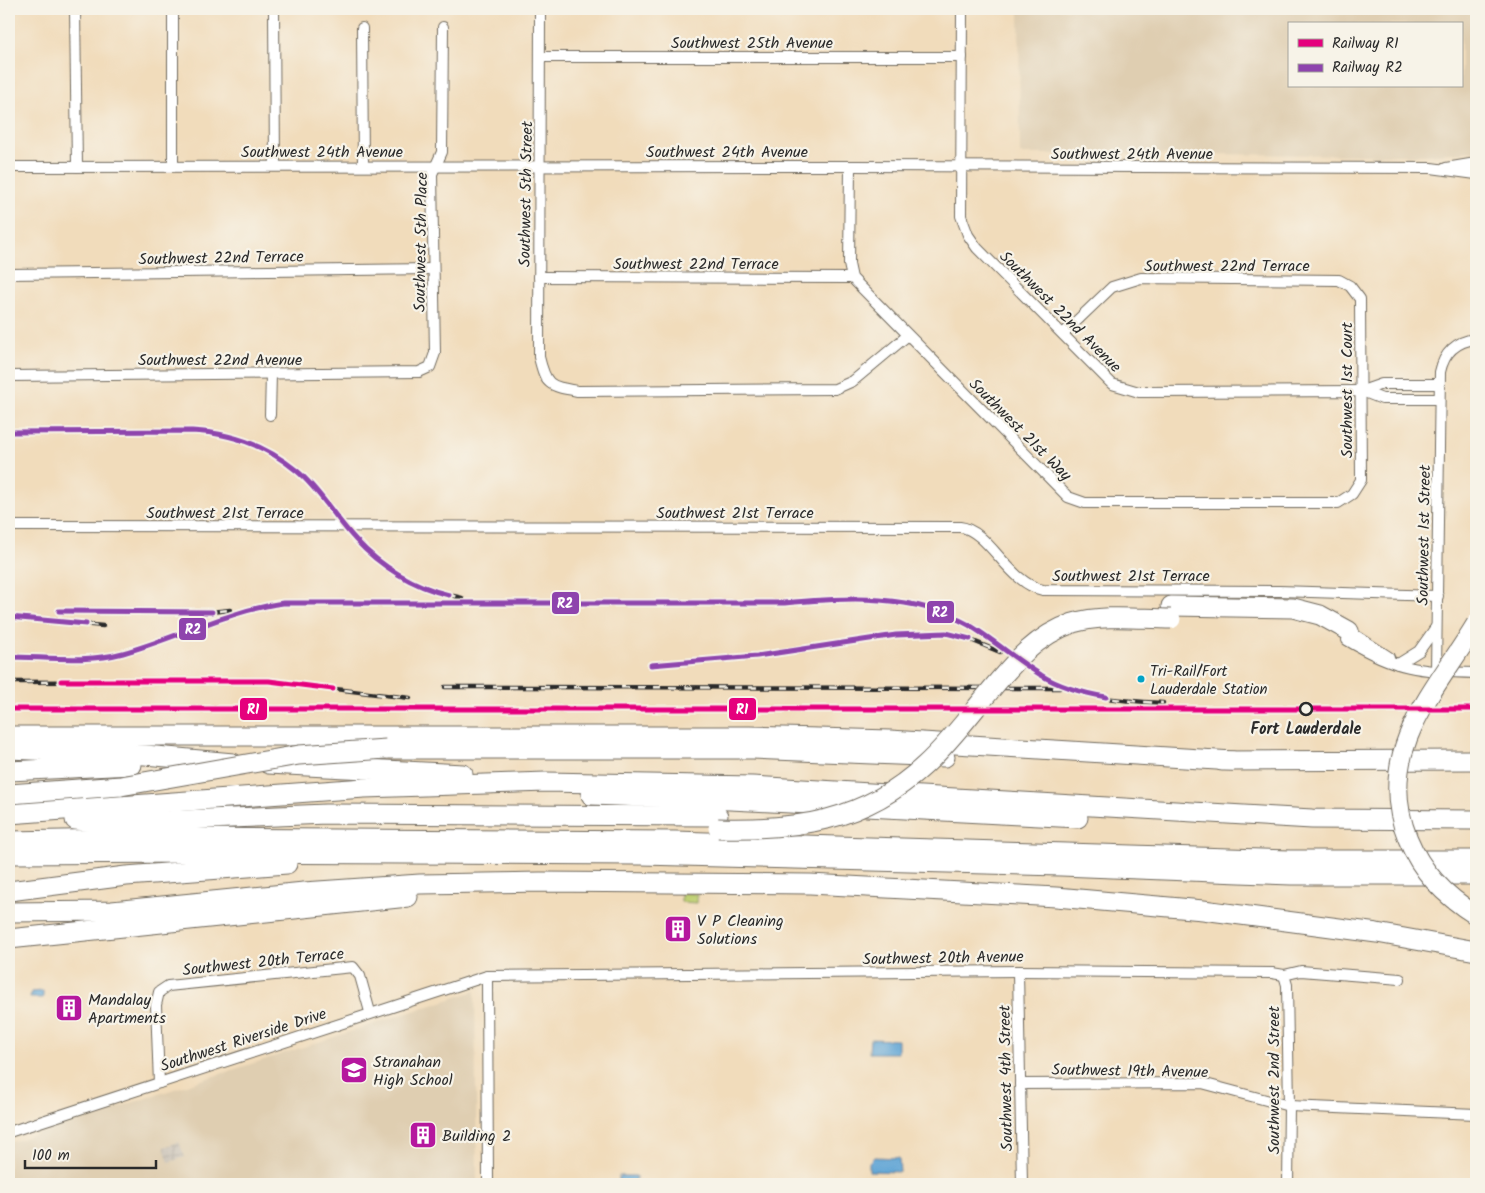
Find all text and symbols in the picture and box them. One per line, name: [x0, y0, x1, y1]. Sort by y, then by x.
legend: [1288, 22, 1462, 88]
street label: Southwest 25th Avenue: [671, 31, 833, 56]
text: Railway R1: [1332, 32, 1399, 56]
text: Railway R2: [1332, 56, 1403, 80]
street label: Southwest 5th Street: [513, 120, 540, 267]
street label: Southwest 24th Avenue: [241, 140, 403, 165]
street label: Southwest 24th Avenue: [646, 140, 808, 165]
street label: Southwest 24th Avenue: [1051, 142, 1213, 167]
street label: Southwest 5th Place: [408, 172, 435, 312]
street label: Southwest 22nd Terrace: [138, 245, 304, 272]
street label: Southwest 22nd Avenue: [993, 245, 1127, 379]
street label: Southwest 22nd Terrace: [613, 252, 779, 277]
street label: Southwest 22nd Terrace: [1144, 254, 1310, 279]
street label: Southwest 1st Court: [1335, 321, 1360, 458]
street label: Southwest 22nd Avenue: [138, 348, 302, 373]
street label: Southwest 21st Way: [963, 373, 1078, 488]
street label: Southwest 1st Street: [1411, 464, 1438, 606]
street label: Southwest 21st Terrace: [146, 501, 304, 526]
street label: Southwest 21st Terrace: [656, 501, 814, 526]
street label: Southwest 21st Terrace: [1052, 564, 1210, 589]
line badge: R2: [551, 591, 580, 615]
text: R2: [557, 593, 573, 615]
line badge: R2: [926, 600, 955, 624]
text: R2: [932, 602, 948, 624]
line badge: R2: [178, 617, 207, 641]
text: R2: [185, 619, 201, 641]
place label: Tri-Rail/Fort Lauderdale Station: [1150, 660, 1268, 702]
marker: Tri-Rail/Fort Lauderdale Station: [1136, 674, 1146, 684]
line badge: R1: [239, 697, 268, 721]
line badge: R1: [728, 697, 757, 721]
text: R1: [247, 699, 260, 721]
text: R1: [736, 699, 749, 721]
marker: Fort Lauderdale: [1299, 702, 1313, 716]
place label: Fort Lauderdale: [1251, 717, 1362, 742]
place label: V P Cleaning Solutions: [697, 909, 784, 952]
building icon: V P Cleaning Solutions: [663, 914, 693, 944]
street label: Southwest 20th Terrace: [181, 942, 345, 983]
street label: Southwest 20th Avenue: [862, 945, 1024, 972]
place label: Mandalay Apartments: [88, 988, 166, 1031]
building icon: Mandalay Apartments: [54, 993, 84, 1023]
street label: Southwest Riverside Drive: [157, 1002, 330, 1079]
street label: Southwest 4th Street: [993, 1004, 1020, 1151]
street label: Southwest 2nd Street: [1262, 1005, 1287, 1154]
place label: Stranahan High School: [373, 1050, 453, 1093]
school or university icon: Stranahan High School: [339, 1055, 369, 1085]
street label: Southwest 19th Avenue: [1051, 1058, 1209, 1085]
building icon: Building 2: [408, 1120, 438, 1150]
place label: Building 2: [442, 1124, 511, 1149]
scale bar: [25, 1138, 156, 1170]
text: 100 m: [32, 1144, 70, 1168]

